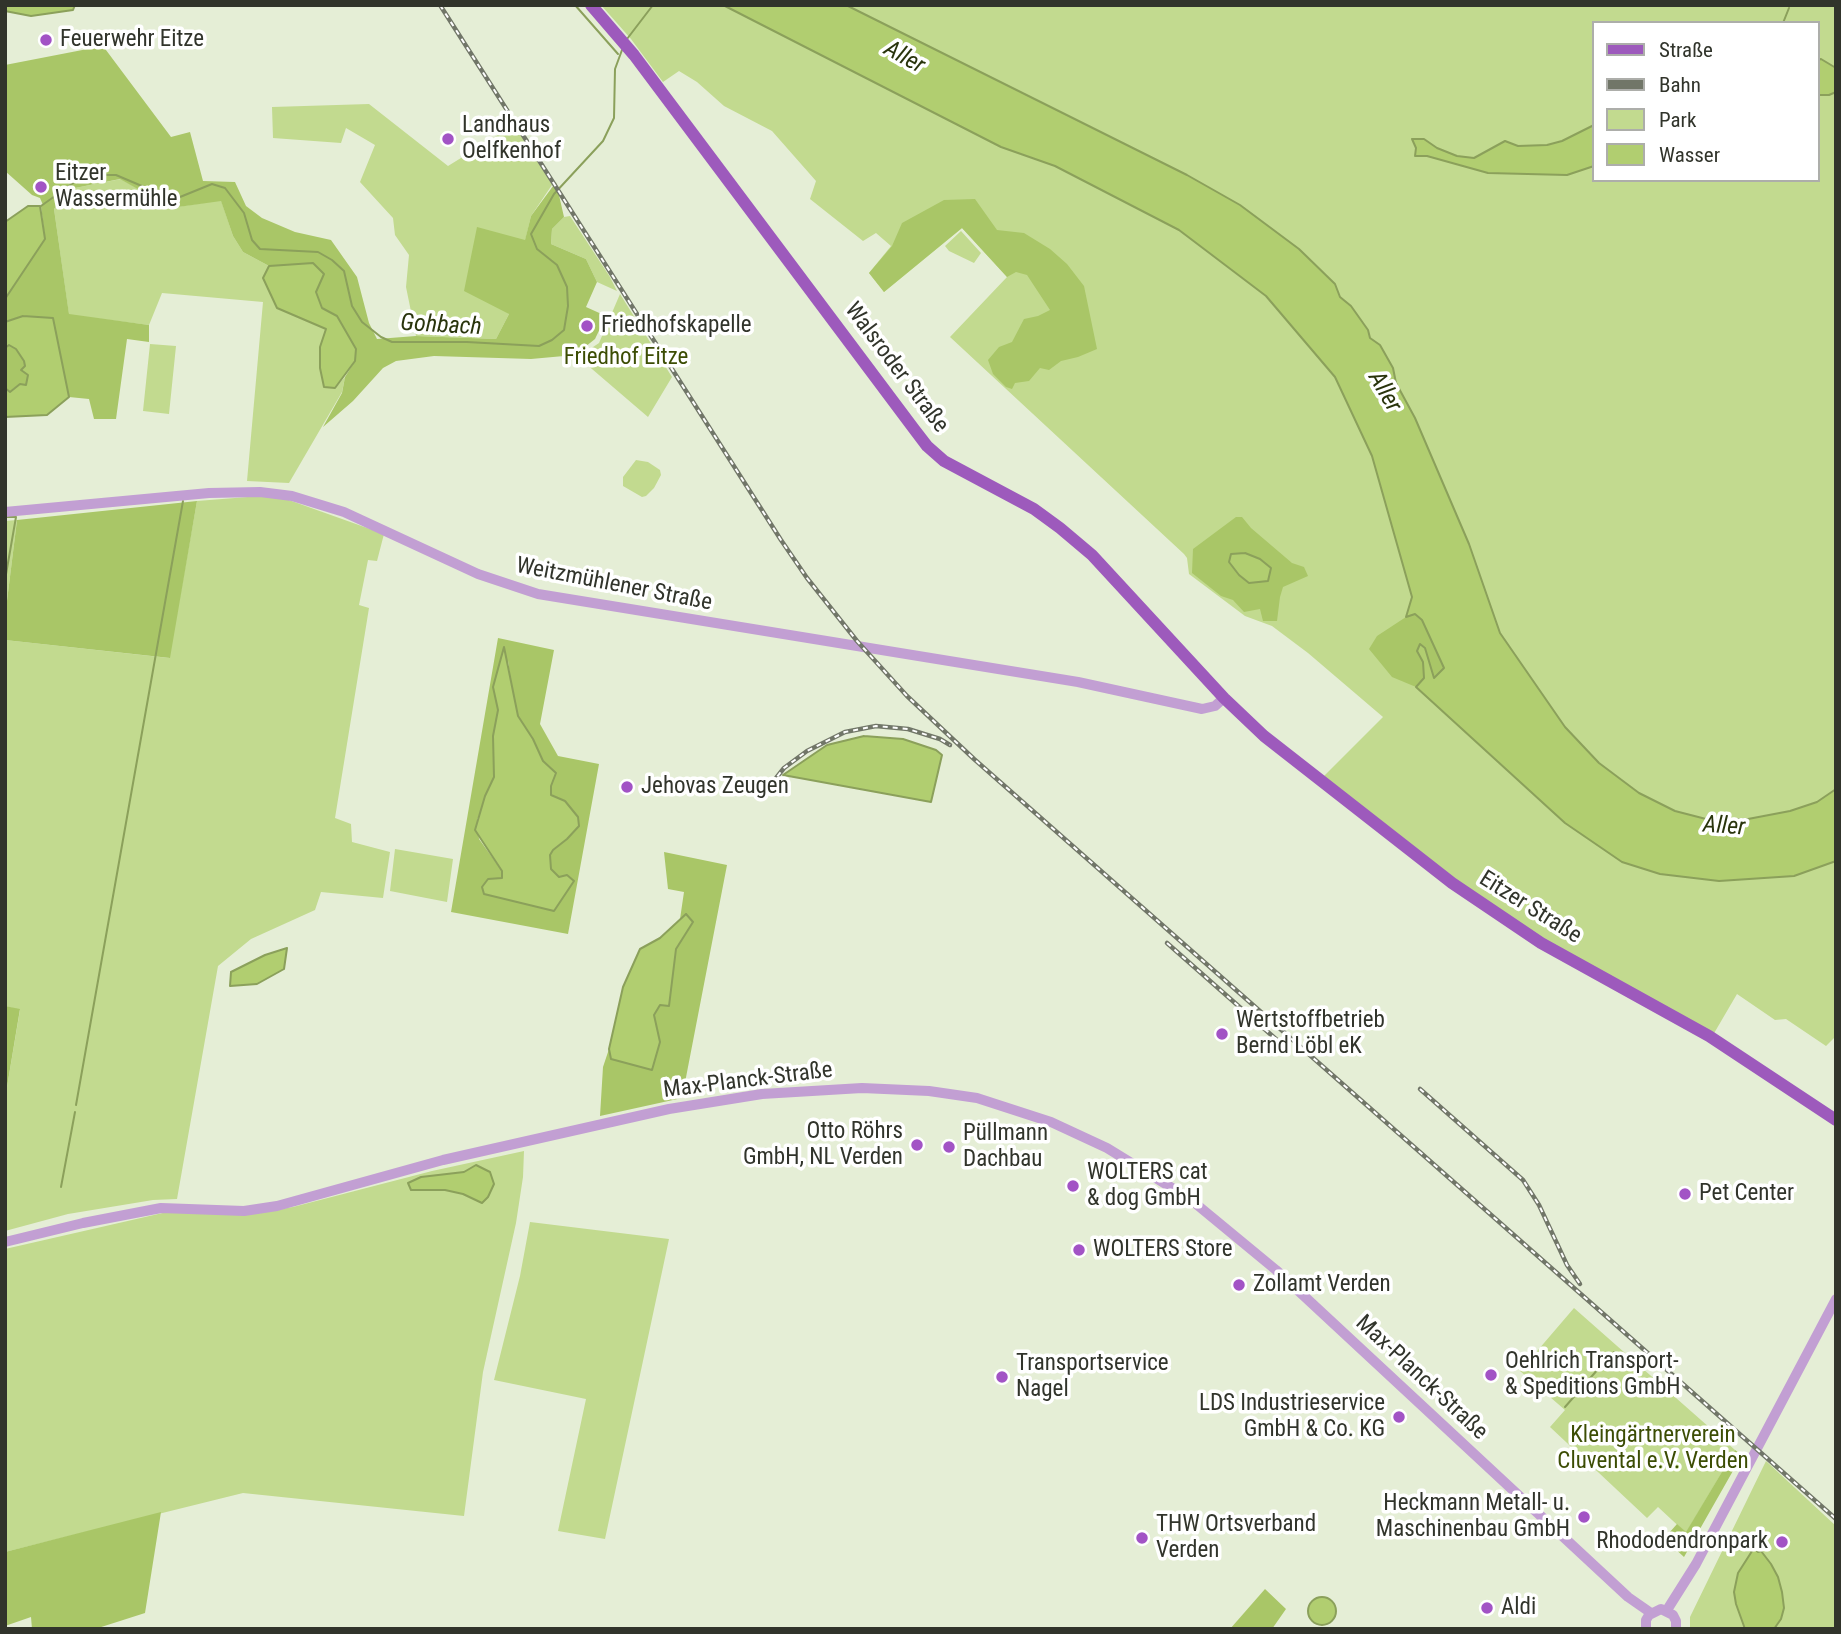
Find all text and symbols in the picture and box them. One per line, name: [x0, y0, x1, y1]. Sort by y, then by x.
legend: [1592, 21, 1820, 182]
place label: Feuerwehr Eitze: [60, 26, 204, 54]
marker: Feuerwehr Eitze: [38, 32, 54, 48]
water label: Aller: [879, 35, 929, 81]
text: Straße: [1659, 38, 1713, 62]
text: Bahn: [1659, 73, 1701, 97]
text: Park: [1659, 108, 1696, 132]
place label: Landhaus Oelfkenhof: [462, 112, 561, 166]
marker: Landhaus Oelfkenhof: [440, 131, 456, 147]
text: Wasser: [1659, 143, 1720, 167]
place label: Eitzer Wassermühle: [55, 160, 178, 214]
marker: Eitzer Wassermühle: [33, 179, 49, 195]
street label: Walsroder Straße: [838, 297, 954, 439]
water label: Gohbach: [400, 309, 482, 343]
place label: Friedhofskapelle: [601, 312, 752, 340]
marker: Friedhofskapelle: [579, 318, 595, 334]
park label: Friedhof Eitze: [564, 344, 688, 372]
water label: Aller: [1361, 367, 1407, 417]
street label: Weitzmühlener Straße: [514, 552, 714, 618]
place label: Jehovas Zeugen: [641, 773, 789, 801]
marker: Jehovas Zeugen: [619, 779, 635, 795]
water label: Aller: [1702, 811, 1746, 843]
street label: Eitzer Straße: [1474, 866, 1586, 950]
place label: Wertstoffbetrieb Bernd Löbl eK: [1236, 1007, 1385, 1061]
marker: Wertstoffbetrieb Bernd Löbl eK: [1214, 1026, 1230, 1042]
street label: Max-Planck-Straße: [662, 1057, 834, 1105]
place label: Otto Röhrs GmbH, NL Verden: [743, 1118, 903, 1172]
place label: Püllmann Dachbau: [963, 1120, 1048, 1174]
marker: Otto Röhrs GmbH, NL Verden: [909, 1137, 925, 1153]
marker: Püllmann Dachbau: [941, 1139, 957, 1155]
place label: WOLTERS cat & dog GmbH: [1087, 1159, 1207, 1213]
marker: WOLTERS cat & dog GmbH: [1065, 1178, 1081, 1194]
place label: Pet Center: [1699, 1180, 1794, 1208]
marker: Pet Center: [1677, 1186, 1693, 1202]
place label: WOLTERS Store: [1093, 1236, 1233, 1264]
marker: WOLTERS Store: [1071, 1242, 1087, 1258]
place label: Zollamt Verden: [1253, 1271, 1391, 1299]
marker: Zollamt Verden: [1231, 1277, 1247, 1293]
street label: Max-Planck-Straße: [1349, 1310, 1493, 1446]
place label: Oehlrich Transport- & Speditions GmbH: [1505, 1348, 1681, 1402]
place label: Transportservice Nagel: [1016, 1350, 1169, 1404]
marker: Oehlrich Transport- & Speditions GmbH: [1483, 1367, 1499, 1383]
marker: Transportservice Nagel: [994, 1369, 1010, 1385]
place label: LDS Industrieservice GmbH & Co. KG: [1199, 1390, 1385, 1444]
marker: LDS Industrieservice GmbH & Co. KG: [1391, 1409, 1407, 1425]
park label: Kleingärtnerverein Cluvental e.V. Verden: [1557, 1422, 1749, 1476]
place label: Heckmann Metall- u. Maschinenbau GmbH: [1376, 1490, 1570, 1544]
marker: Heckmann Metall- u. Maschinenbau GmbH: [1576, 1509, 1592, 1525]
place label: THW Ortsverband Verden: [1156, 1511, 1316, 1565]
place label: Rhododendronpark: [1596, 1528, 1768, 1556]
marker: THW Ortsverband Verden: [1134, 1530, 1150, 1546]
marker: Rhododendronpark: [1774, 1534, 1790, 1550]
place label: Aldi: [1501, 1594, 1536, 1622]
marker: Aldi: [1479, 1600, 1495, 1616]

